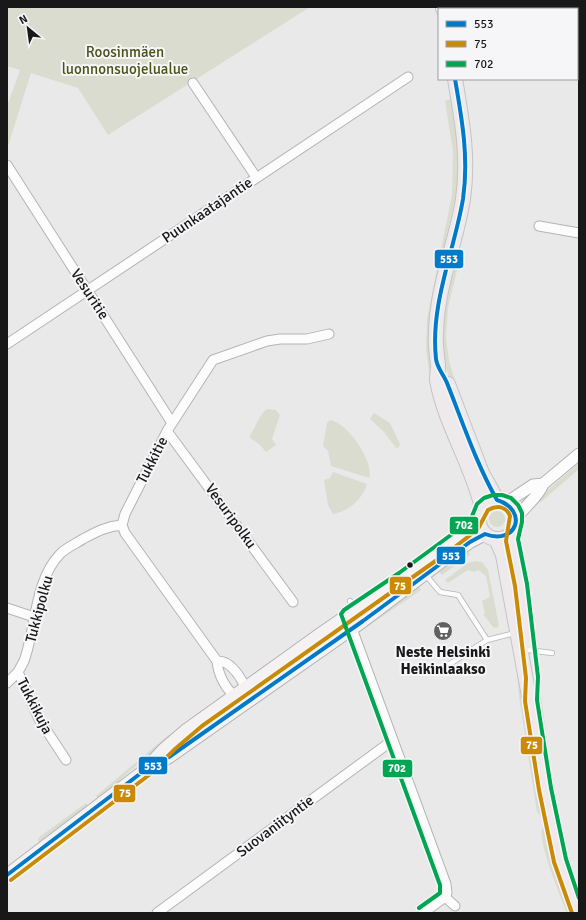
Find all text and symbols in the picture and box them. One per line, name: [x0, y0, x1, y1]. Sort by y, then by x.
north arrow: [8, 8, 48, 48]
legend: [438, 8, 578, 80]
text: N: [17, 12, 30, 27]
text: 553: [474, 17, 493, 32]
text: 75: [474, 37, 487, 52]
park label: Roosinmäen luonnonsuojelualue: [62, 43, 188, 78]
text: 702: [474, 57, 493, 72]
street label: Puunkaatajantie: [158, 173, 256, 247]
line badge: 553: [434, 249, 464, 269]
text: 553: [440, 253, 458, 266]
street label: Vesuritie: [67, 265, 113, 323]
street label: Tukkitie: [133, 434, 171, 486]
street label: Vesuripolku: [201, 480, 261, 552]
line badge: 702: [449, 516, 479, 535]
text: 702: [455, 519, 473, 532]
line badge: 553: [436, 546, 466, 565]
text: 553: [442, 550, 460, 563]
unlabelled marker: [405, 560, 415, 570]
street label: Tukkipolku: [21, 573, 57, 645]
line badge: 75: [389, 576, 412, 595]
text: 75: [394, 580, 406, 593]
supermarket icon: Neste Helsinki Heikinlaakso: [432, 620, 454, 642]
place label: Neste Helsinki Heikinlaakso: [396, 643, 490, 678]
street label: Tukkikuja: [13, 675, 57, 737]
line badge: 75: [520, 736, 543, 755]
text: 75: [526, 739, 538, 752]
line badge: 553: [138, 756, 168, 775]
line badge: 702: [382, 759, 413, 778]
text: 553: [144, 760, 162, 773]
text: 702: [388, 762, 406, 775]
line badge: 75: [113, 784, 136, 803]
text: 75: [119, 787, 131, 800]
street label: Suovaniityntie: [233, 791, 317, 861]

